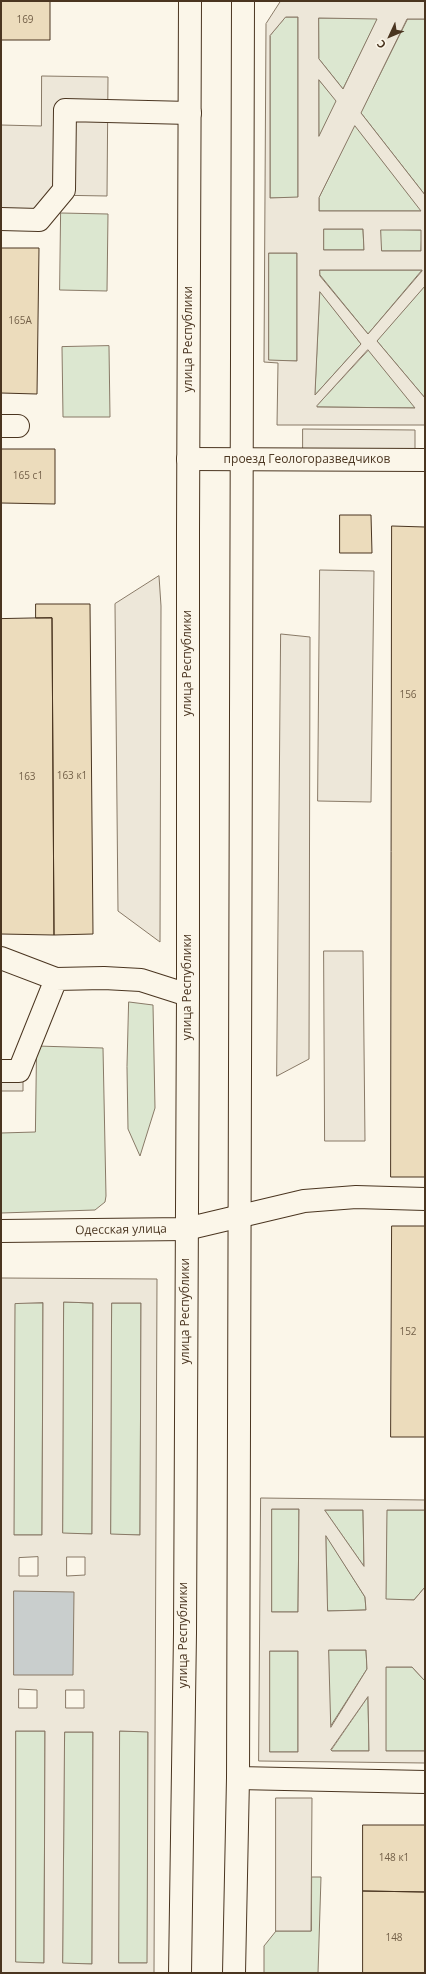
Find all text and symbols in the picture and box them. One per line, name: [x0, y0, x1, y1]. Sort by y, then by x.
house number: 169: [16, 14, 34, 26]
north arrow: [370, 16, 410, 56]
text: С: [373, 37, 389, 52]
street label: улица Республики: [182, 286, 196, 392]
house number: 165А: [8, 315, 32, 327]
street label: проезд Геологоразведчиков: [224, 453, 390, 467]
house number: 165 с1: [13, 470, 43, 482]
street label: улица Республики: [181, 610, 195, 716]
house number: 156: [399, 689, 417, 701]
house number: 163 к1: [57, 770, 87, 782]
house number: 163: [18, 771, 36, 783]
street label: улица Республики: [181, 934, 195, 1040]
street label: Одесская улица: [75, 1222, 167, 1238]
street label: улица Республики: [179, 1258, 193, 1364]
house number: 152: [399, 1326, 417, 1338]
street label: улица Республики: [177, 1582, 191, 1688]
house number: 148 к1: [379, 1852, 409, 1864]
house number: 148: [385, 1932, 403, 1944]

